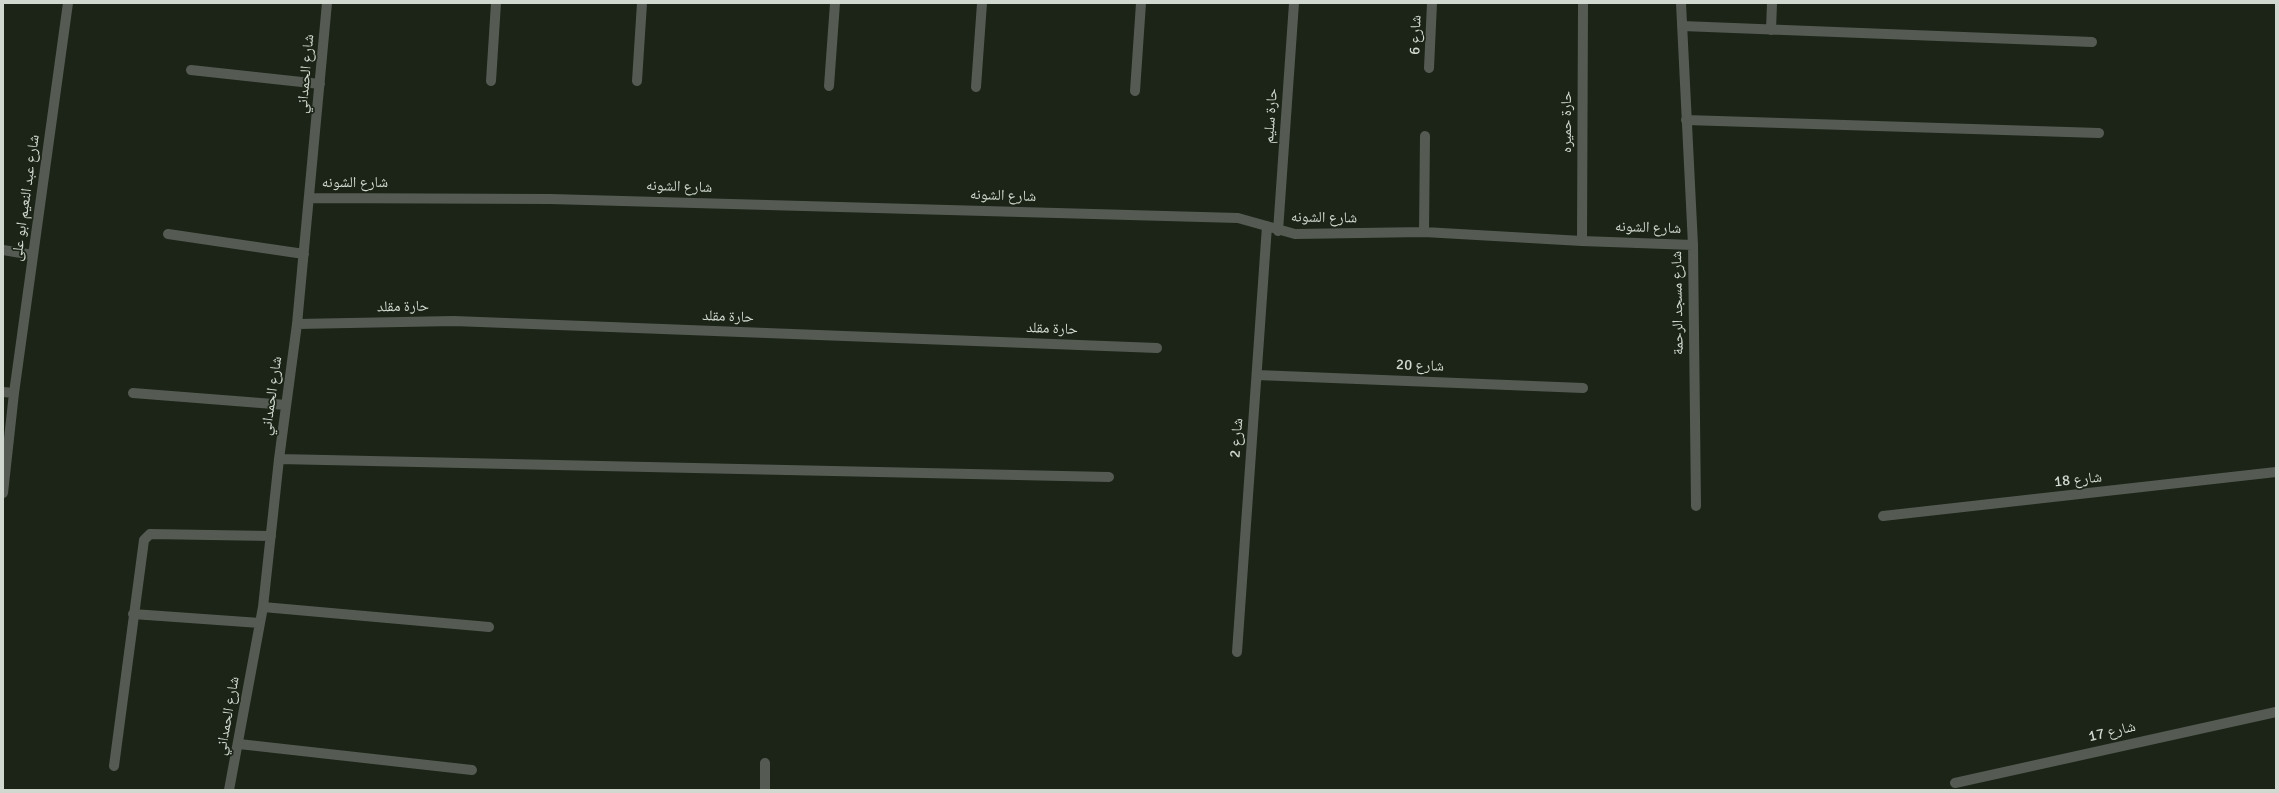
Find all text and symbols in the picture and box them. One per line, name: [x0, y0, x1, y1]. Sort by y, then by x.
street label: شارع 6: [1406, 15, 1426, 55]
street label: شارع الحمداني: [294, 33, 318, 115]
street label: حارة سليم: [1260, 88, 1282, 144]
street label: حارة حميره: [1558, 91, 1576, 153]
street label: شارع عبد النعيم ابو على: [8, 134, 44, 262]
street label: شارع الشونه: [322, 174, 388, 192]
street label: شارع الشونه: [645, 177, 713, 197]
street label: شارع الشونه: [969, 186, 1037, 206]
street label: شارع الشونه: [1291, 208, 1357, 228]
street label: شارع الشونه: [1614, 218, 1682, 238]
street label: شارع مسجد الرحمة: [1668, 251, 1688, 355]
street label: حارة مقلد: [377, 298, 429, 316]
street label: حارة مقلد: [702, 307, 754, 327]
street label: حارة مقلد: [1026, 319, 1078, 339]
street label: شارع الحمداني: [258, 355, 286, 437]
street label: شارع 20: [1396, 356, 1444, 376]
street label: شارع 2: [1227, 417, 1247, 459]
street label: شارع 18: [2053, 469, 2103, 491]
street label: شارع الحمداني: [212, 675, 244, 757]
street label: شارع 17: [2087, 718, 2137, 746]

